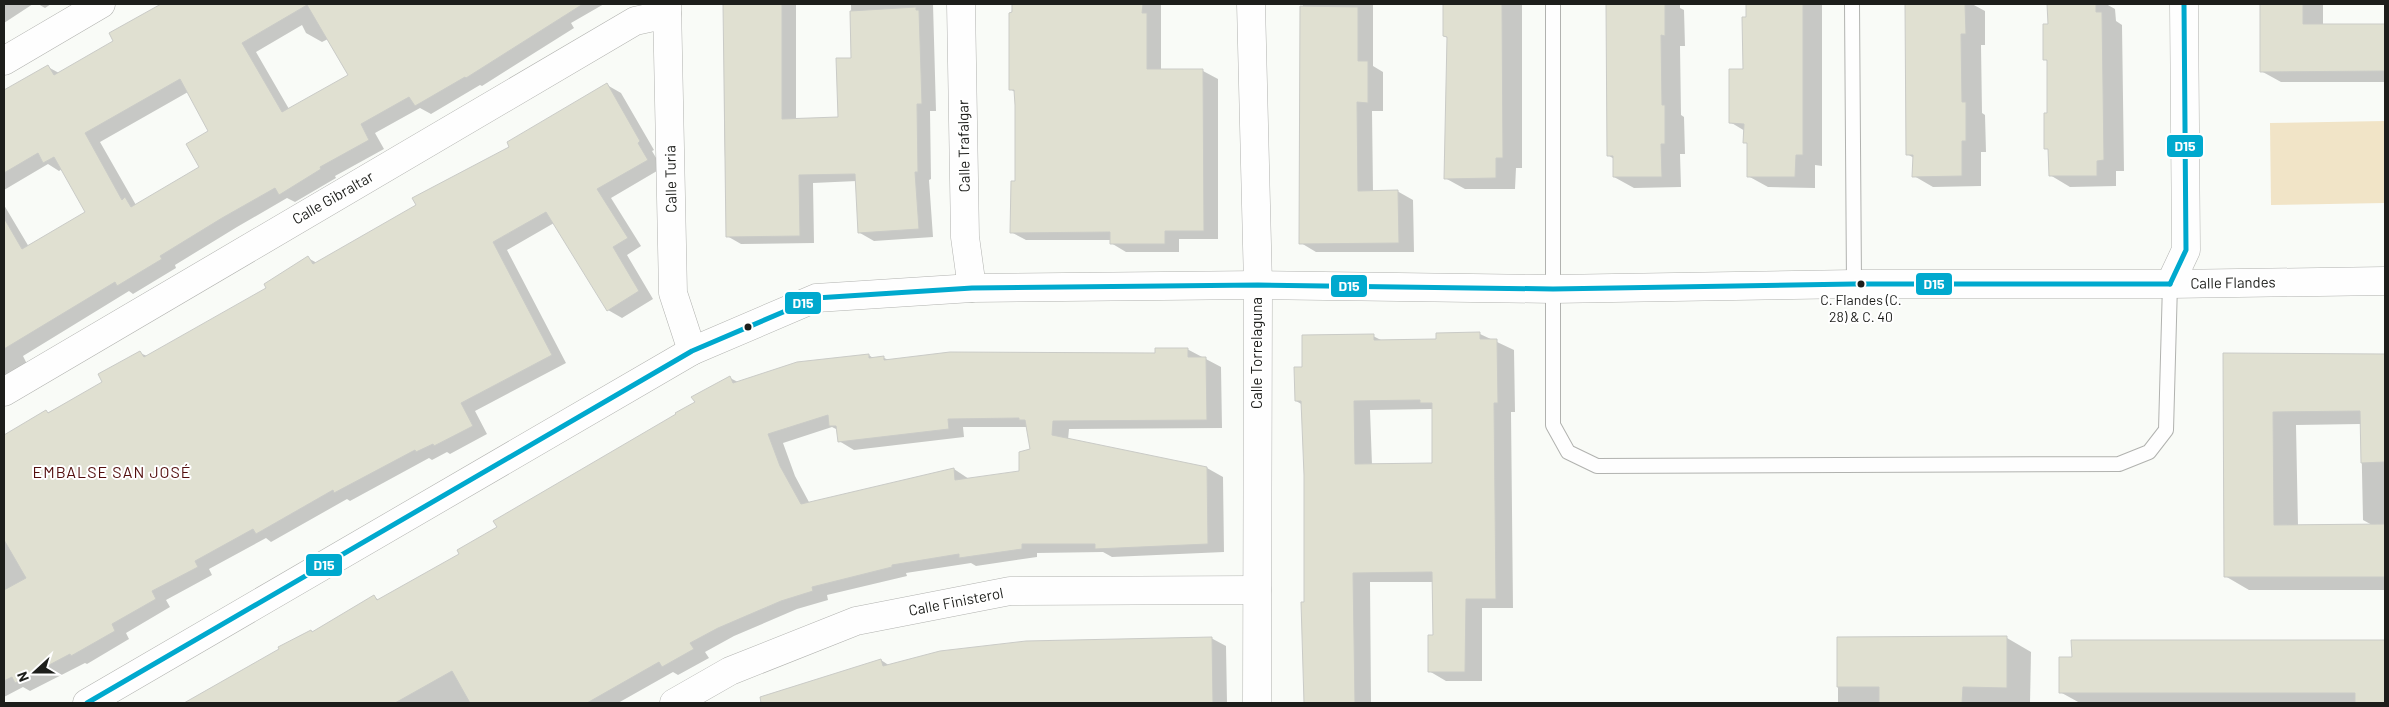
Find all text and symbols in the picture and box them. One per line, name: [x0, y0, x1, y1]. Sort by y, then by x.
street label: Calle Trafalgar: [953, 99, 973, 193]
line badge: D15: [2166, 134, 2204, 158]
text: D15: [2174, 137, 2196, 154]
street label: Calle Turia: [660, 145, 680, 213]
street label: Calle Gibraltar: [289, 166, 377, 228]
line badge: D15: [1915, 272, 1953, 296]
street label: Calle Flandes: [2190, 272, 2276, 292]
line badge: D15: [1330, 274, 1368, 298]
text: D15: [1923, 275, 1945, 292]
text: D15: [1338, 277, 1360, 294]
marker: C. Flandes (C. 28) & C. 40: [1856, 279, 1866, 289]
line badge: D15: [784, 291, 822, 315]
place label: C. Flandes (C. 28) & C. 40: [1820, 291, 1902, 325]
text: D15: [792, 294, 814, 311]
street label: Calle Torrelaguna: [1247, 297, 1265, 409]
unlabelled marker: [743, 322, 753, 332]
district label: EMBALSE SAN JOSÉ: [33, 462, 191, 481]
line badge: D15: [305, 553, 343, 577]
text: D15: [313, 556, 335, 573]
street label: Calle Finisterol: [907, 583, 1005, 619]
north arrow: [10, 647, 60, 697]
text: N: [13, 669, 32, 684]

